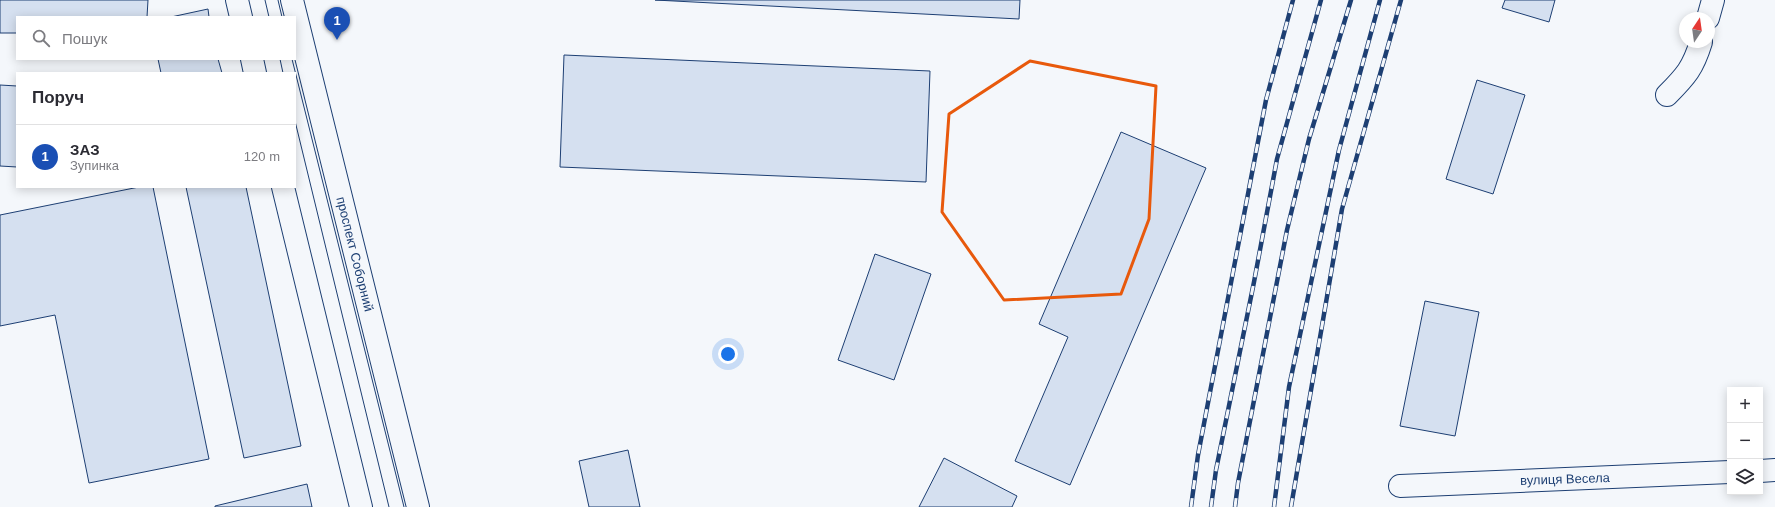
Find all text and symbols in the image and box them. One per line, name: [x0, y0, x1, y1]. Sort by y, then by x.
pin: 1: [324, 7, 350, 40]
north arrow: [1679, 12, 1715, 48]
search box: [16, 16, 296, 60]
icon: search: [30, 27, 52, 49]
text: Пошук: [62, 30, 107, 47]
text: Поруч: [32, 88, 84, 107]
text: ЗАЗ: [70, 141, 100, 158]
text: 1: [41, 149, 49, 164]
text: 120 m: [244, 149, 280, 164]
text: Зупинка: [70, 158, 119, 173]
street label: проспект Соборний: [333, 195, 377, 313]
your location: [718, 344, 738, 364]
map controls: [1727, 387, 1763, 495]
button: +: [1727, 387, 1763, 423]
button: −: [1727, 423, 1763, 459]
button: layers: [1727, 459, 1763, 495]
street label: вулиця Весела: [1520, 470, 1611, 488]

